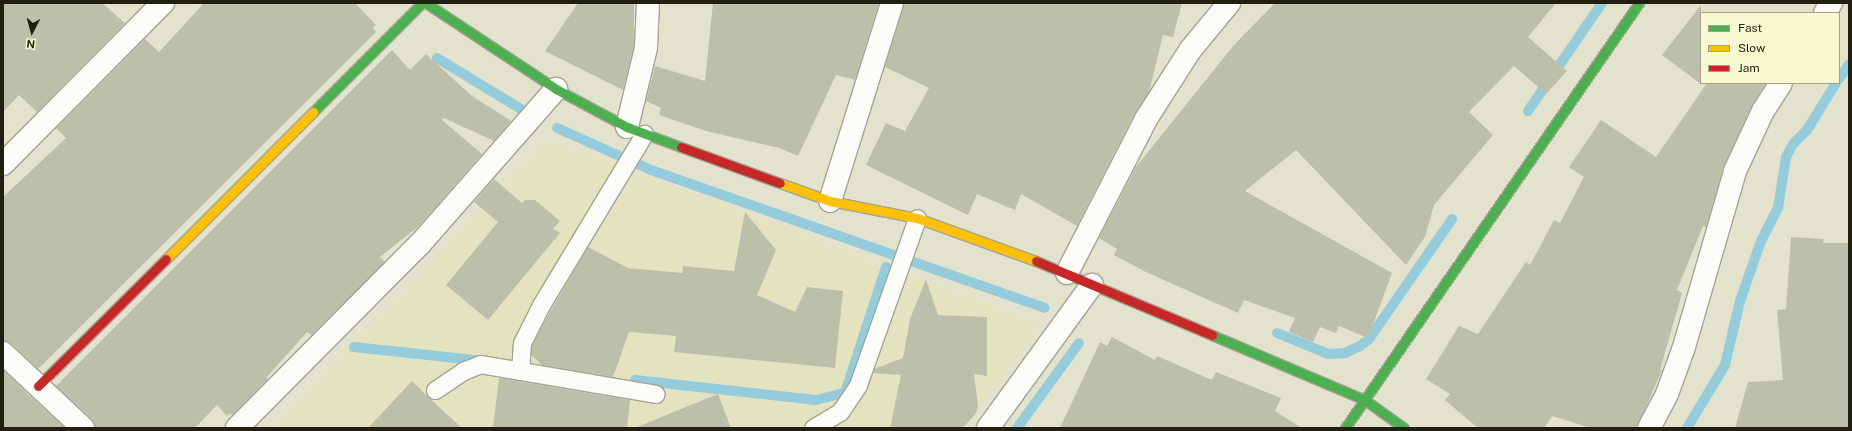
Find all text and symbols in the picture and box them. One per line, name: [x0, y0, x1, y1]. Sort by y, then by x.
north arrow: [12, 12, 52, 52]
legend: [1700, 12, 1840, 84]
text: Fast: [1738, 21, 1762, 35]
text: N: [26, 38, 36, 50]
text: Slow: [1738, 41, 1765, 55]
text: Jam: [1738, 61, 1760, 75]

